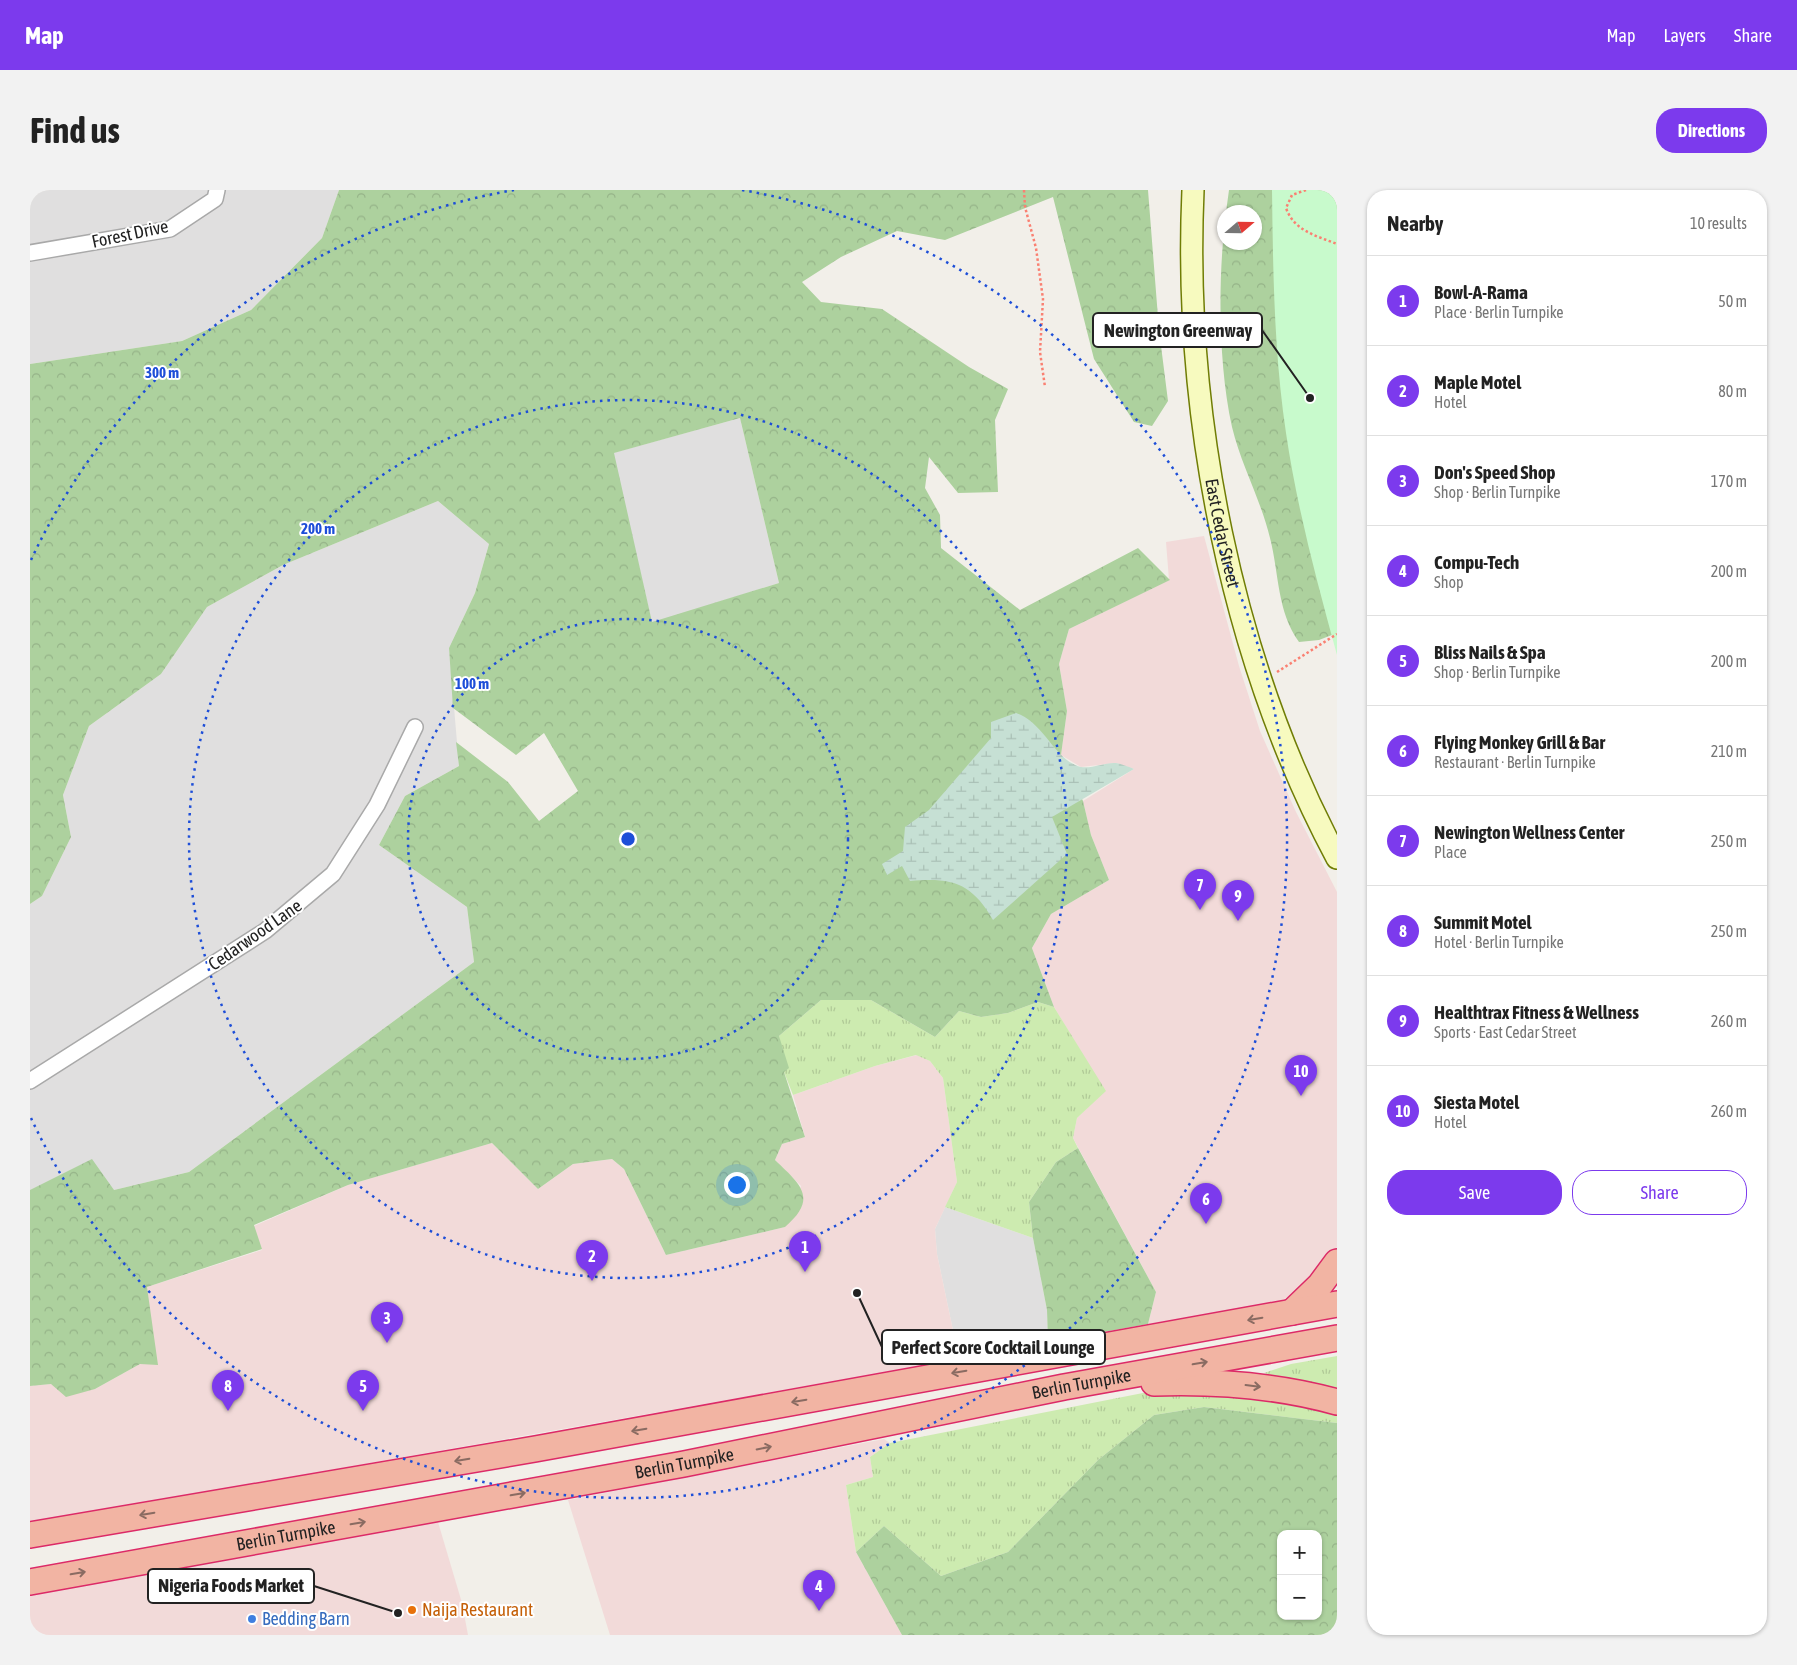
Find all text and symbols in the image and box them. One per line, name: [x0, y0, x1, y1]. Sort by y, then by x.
text: Map: [25, 22, 64, 49]
text: Map: [1606, 25, 1635, 46]
text: Layers: [1663, 25, 1706, 46]
text: Share: [1734, 25, 1772, 46]
button: Directions: [1656, 108, 1767, 153]
text: Find us: [30, 110, 120, 150]
north arrow: [1217, 205, 1262, 250]
text: Nearby: [1387, 211, 1443, 235]
text: 10 results: [1690, 214, 1747, 232]
street label: Forest Drive: [90, 215, 170, 252]
text: Bowl-A-Rama: [1434, 281, 1528, 303]
text: 1: [1399, 292, 1407, 310]
text: 50 m: [1718, 292, 1747, 310]
text: Place · Berlin Turnpike: [1434, 303, 1564, 321]
callout: Newington Greenway: [1093, 313, 1262, 347]
text: Newington Greenway: [1104, 319, 1252, 341]
text: 300 m: [145, 364, 179, 381]
text: Maple Motel: [1434, 371, 1521, 393]
text: 2: [1399, 382, 1407, 400]
text: 80 m: [1718, 382, 1747, 400]
text: Hotel: [1434, 393, 1467, 411]
text: Don's Speed Shop: [1434, 461, 1556, 483]
text: 3: [1399, 472, 1407, 490]
text: 170 m: [1711, 472, 1747, 490]
street label: East Cedar Street: [1201, 477, 1244, 589]
text: Shop · Berlin Turnpike: [1434, 483, 1561, 501]
text: 200 m: [301, 520, 335, 537]
text: Compu-Tech: [1434, 551, 1519, 573]
text: 4: [1399, 562, 1407, 580]
text: 200 m: [1711, 562, 1747, 580]
text: Shop: [1434, 573, 1464, 591]
text: Bliss Nails & Spa: [1434, 641, 1546, 663]
text: 5: [1399, 652, 1407, 670]
text: 200 m: [1711, 652, 1747, 670]
text: Shop · Berlin Turnpike: [1434, 663, 1561, 681]
text: 100 m: [455, 675, 489, 692]
text: Flying Monkey Grill & Bar: [1434, 731, 1605, 753]
text: 6: [1399, 742, 1407, 760]
text: 210 m: [1711, 742, 1747, 760]
text: Restaurant · Berlin Turnpike: [1434, 753, 1596, 771]
text: Newington Wellness Center: [1434, 821, 1624, 843]
centre of rings: [619, 830, 637, 848]
text: 7: [1399, 832, 1407, 850]
text: 250 m: [1711, 832, 1747, 850]
text: Place: [1434, 843, 1467, 861]
pin: 7: [1184, 869, 1216, 910]
pin: 9: [1222, 880, 1254, 921]
street label: Cedarwood Lane: [204, 895, 305, 974]
text: Summit Motel: [1434, 911, 1532, 933]
text: 8: [1399, 922, 1407, 940]
text: 250 m: [1711, 922, 1747, 940]
text: Hotel · Berlin Turnpike: [1434, 933, 1564, 951]
text: Healthtrax Fitness & Wellness: [1434, 1001, 1639, 1023]
text: 9: [1399, 1012, 1407, 1030]
text: 260 m: [1711, 1012, 1747, 1030]
text: Sports · East Cedar Street: [1434, 1023, 1577, 1041]
pin: 10: [1285, 1055, 1317, 1096]
text: Siesta Motel: [1434, 1091, 1519, 1113]
text: 10: [1395, 1102, 1411, 1120]
text: 260 m: [1711, 1102, 1747, 1120]
text: Hotel: [1434, 1113, 1467, 1131]
button: Save: [1387, 1170, 1562, 1215]
button: Share: [1572, 1170, 1747, 1215]
your location: [724, 1172, 750, 1198]
pin: 6: [1190, 1183, 1222, 1224]
pin: 1: [789, 1231, 821, 1272]
pin: 2: [576, 1240, 608, 1281]
pin: 3: [371, 1302, 403, 1343]
one-way arrow: [1247, 1314, 1263, 1324]
callout: Perfect Score Cocktail Lounge: [882, 1330, 1105, 1364]
text: Perfect Score Cocktail Lounge: [891, 1336, 1095, 1358]
one-way arrow: [1191, 1357, 1207, 1367]
street label: Berlin Turnpike: [1030, 1364, 1133, 1403]
one-way arrow: [951, 1368, 967, 1377]
pin: 8: [212, 1370, 244, 1411]
pin: 5: [347, 1370, 379, 1411]
one-way arrow: [1245, 1381, 1261, 1391]
one-way arrow: [791, 1396, 807, 1406]
one-way arrow: [631, 1425, 647, 1435]
street label: Berlin Turnpike: [633, 1443, 736, 1483]
one-way arrow: [756, 1443, 772, 1452]
one-way arrow: [454, 1456, 470, 1466]
one-way arrow: [510, 1488, 526, 1498]
one-way arrow: [140, 1510, 156, 1520]
street label: Berlin Turnpike: [235, 1516, 337, 1555]
one-way arrow: [350, 1517, 366, 1527]
map controls: [1277, 1530, 1322, 1620]
button: +: [1277, 1530, 1322, 1575]
one-way arrow: [70, 1568, 86, 1578]
callout: Nigeria Foods Market: [148, 1569, 314, 1603]
pin: 4: [803, 1570, 835, 1611]
text: Nigeria Foods Market: [158, 1574, 305, 1596]
button: −: [1277, 1575, 1322, 1620]
place label: Naija Restaurant: [422, 1599, 533, 1620]
marker: Naija Restaurant: [406, 1604, 418, 1616]
place label: Bedding Barn: [262, 1608, 350, 1629]
marker: Bedding Barn: [246, 1613, 258, 1625]

